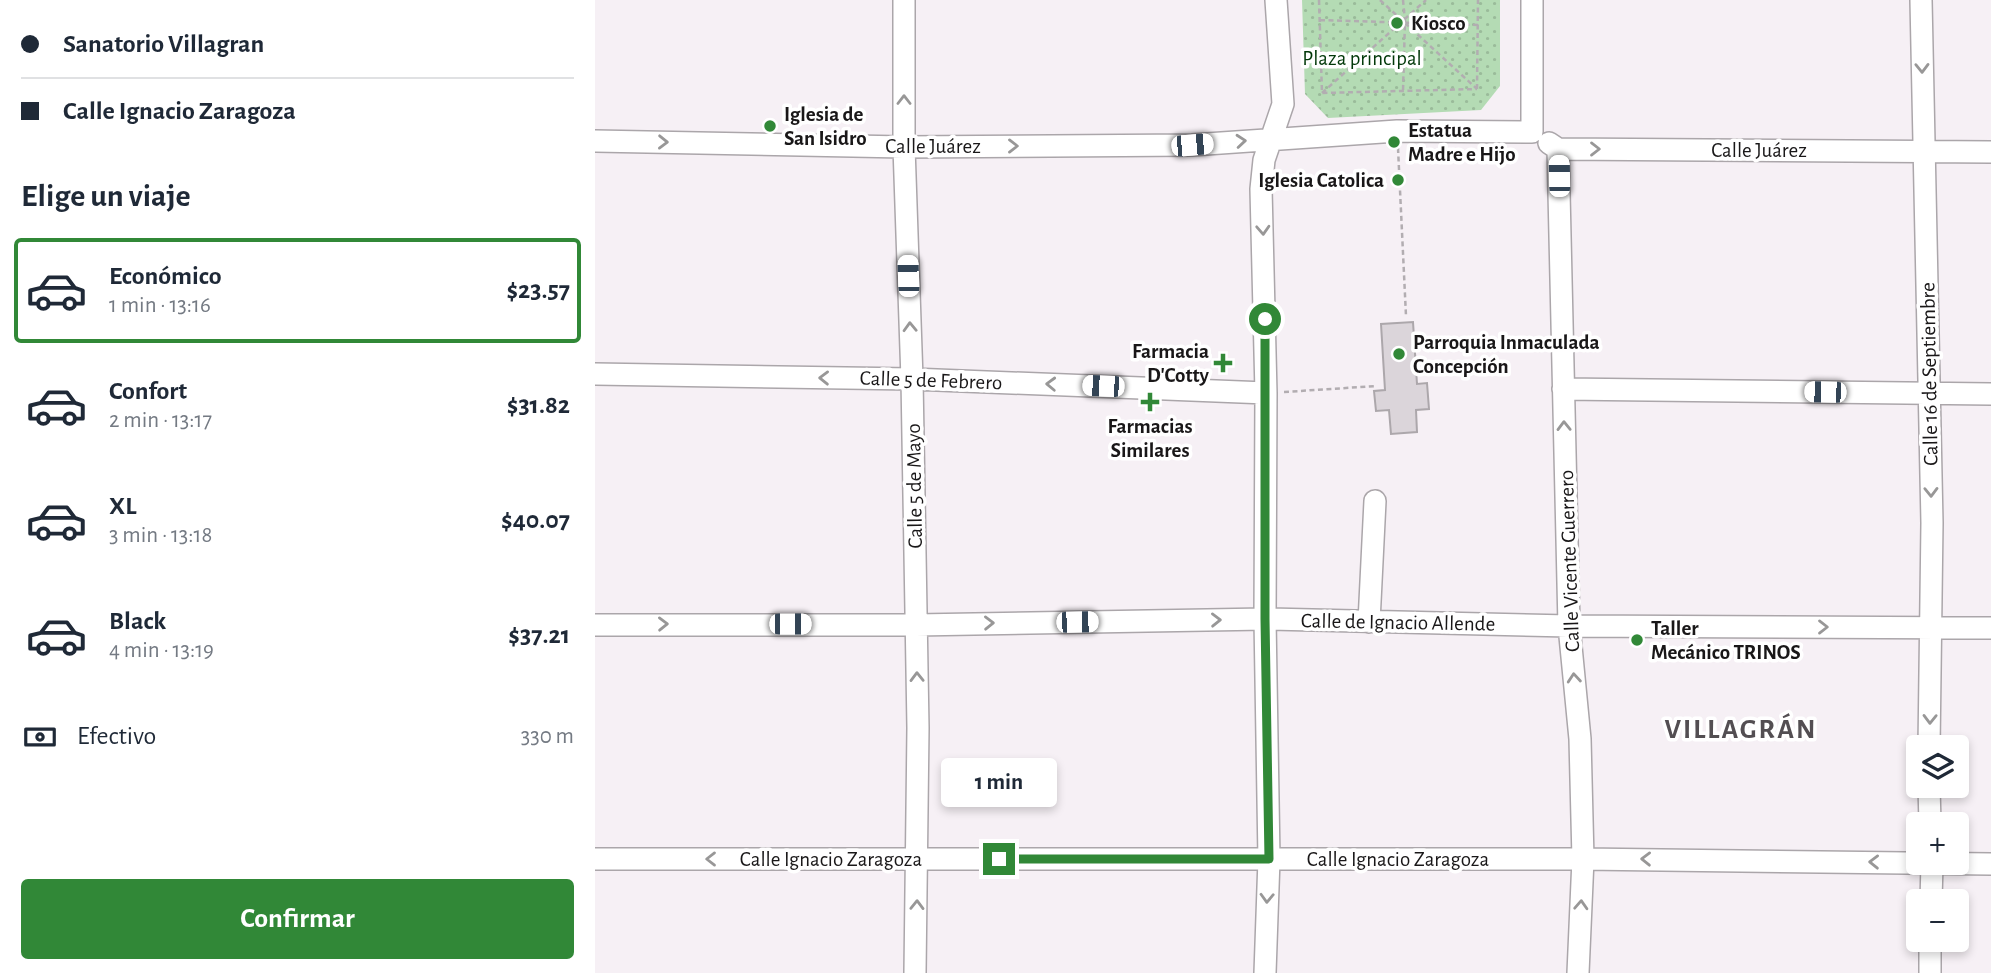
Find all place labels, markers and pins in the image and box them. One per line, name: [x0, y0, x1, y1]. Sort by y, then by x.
place label: Kiosco: [1411, 13, 1466, 34]
marker: Kiosco: [1389, 15, 1405, 31]
place label: Iglesia de San Isidro: [784, 104, 867, 149]
marker: Iglesia de San Isidro: [762, 118, 778, 134]
place label: Estatua Madre e Hijo: [1408, 120, 1516, 165]
marker: Estatua Madre e Hijo: [1386, 134, 1402, 150]
place label: Iglesia Catolica: [1258, 170, 1384, 191]
marker: Iglesia Catolica: [1390, 172, 1406, 188]
place label: Parroquia Inmaculada Concepción: [1413, 332, 1600, 377]
place label: Farmacia D'Cotty: [1132, 341, 1210, 386]
marker: Parroquia Inmaculada Concepción: [1391, 346, 1407, 362]
marker: Farmacia D'Cotty: [1215, 355, 1231, 371]
marker: Farmacias Similares: [1142, 394, 1158, 410]
place label: Farmacias Similares: [1107, 416, 1193, 461]
place label: Taller Mecánico TRINOS: [1651, 618, 1801, 663]
marker: Taller Mecánico TRINOS: [1629, 632, 1645, 648]

